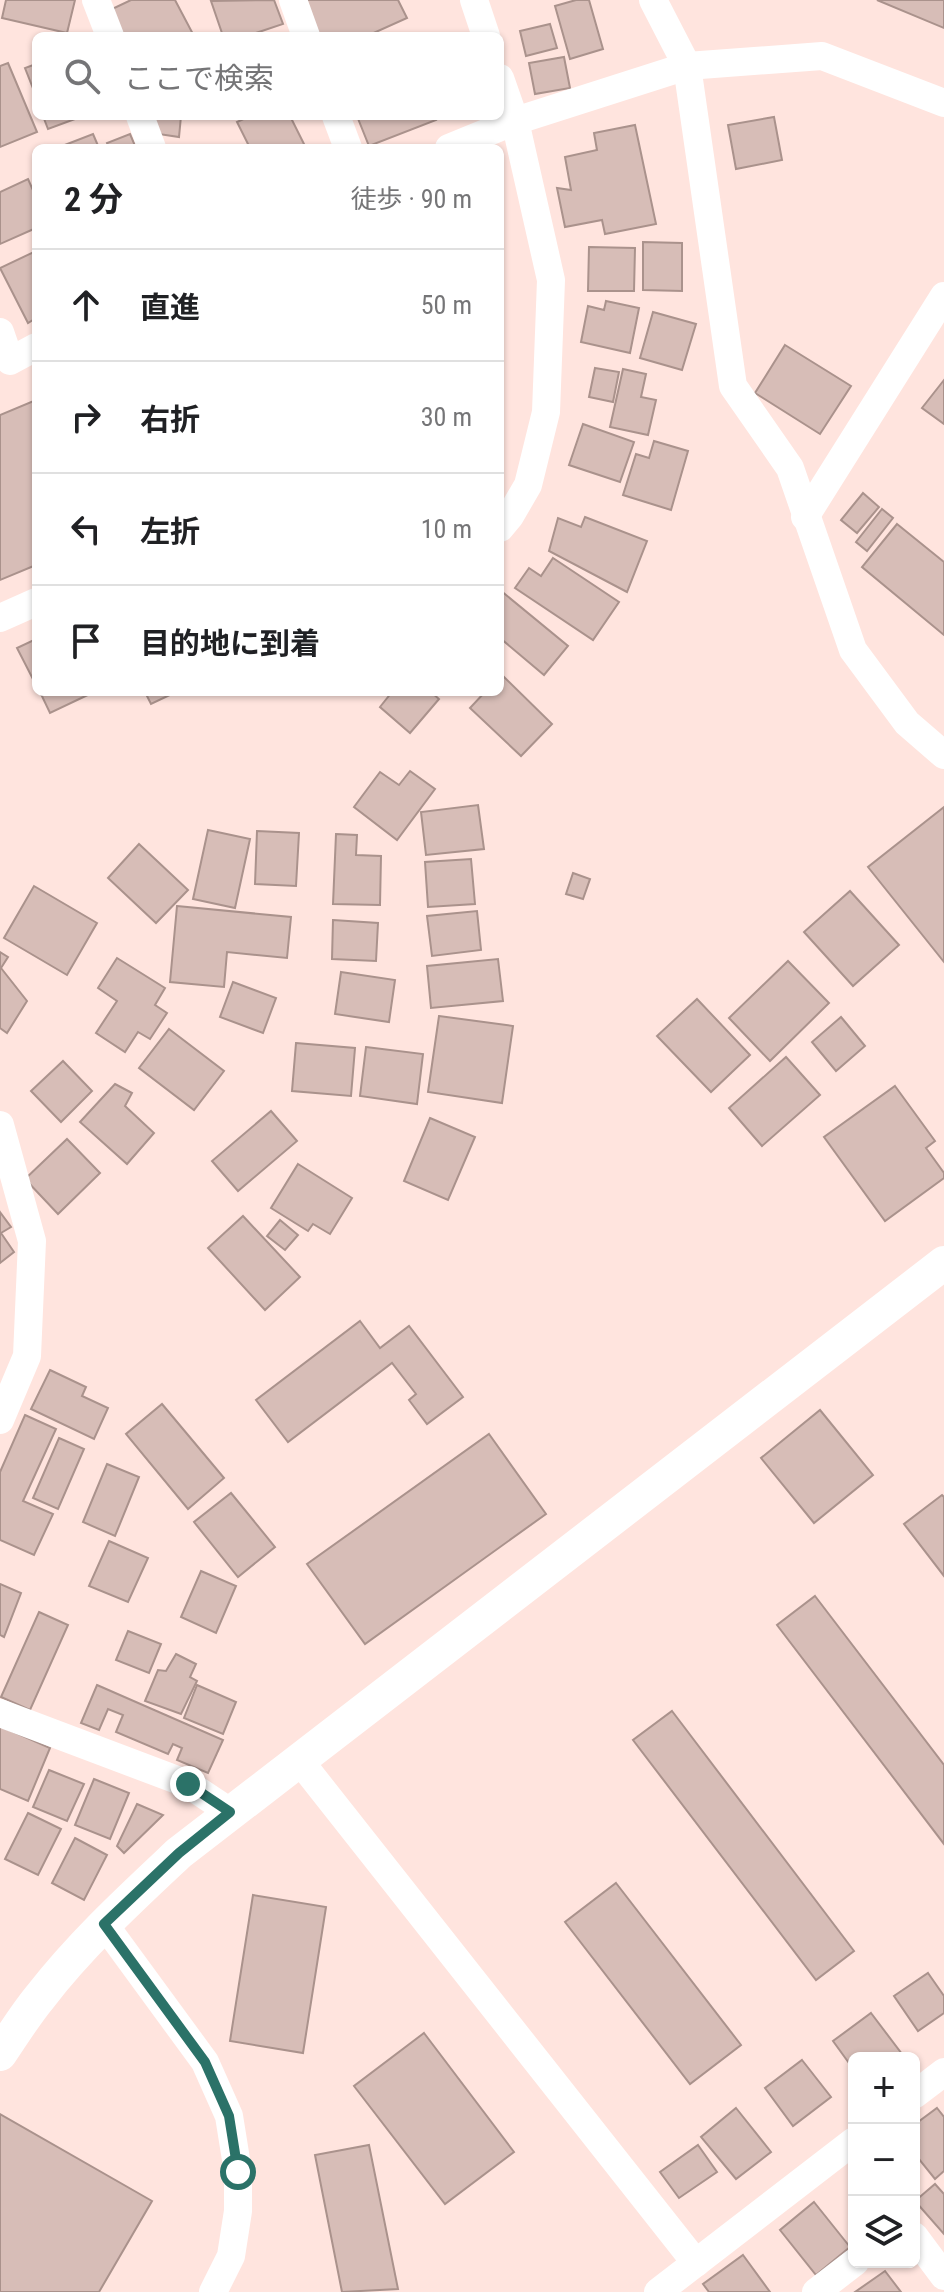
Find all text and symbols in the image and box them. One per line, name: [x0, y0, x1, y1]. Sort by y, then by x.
search box: [32, 32, 504, 120]
icon: search: [60, 54, 104, 98]
text: ここで検索: [124, 61, 274, 96]
text: 2 分: [64, 179, 123, 219]
text: 徒歩 · 90 m: [351, 184, 472, 214]
icon: ahead: [64, 283, 108, 327]
text: 直進: [140, 290, 200, 325]
text: 50 m: [421, 290, 472, 320]
icon: right: [64, 395, 108, 439]
text: 右折: [140, 402, 200, 437]
text: 30 m: [421, 402, 472, 432]
icon: left: [64, 507, 108, 551]
text: 左折: [140, 514, 200, 549]
text: 10 m: [421, 514, 472, 544]
icon: arrive: [64, 619, 108, 663]
text: 目的地に到着: [140, 626, 320, 661]
route end: [170, 1766, 206, 1802]
map controls: [848, 2052, 920, 2268]
button: +: [848, 2052, 920, 2124]
button: −: [848, 2124, 920, 2196]
route start: [220, 2154, 256, 2190]
button: layers: [848, 2196, 920, 2268]

